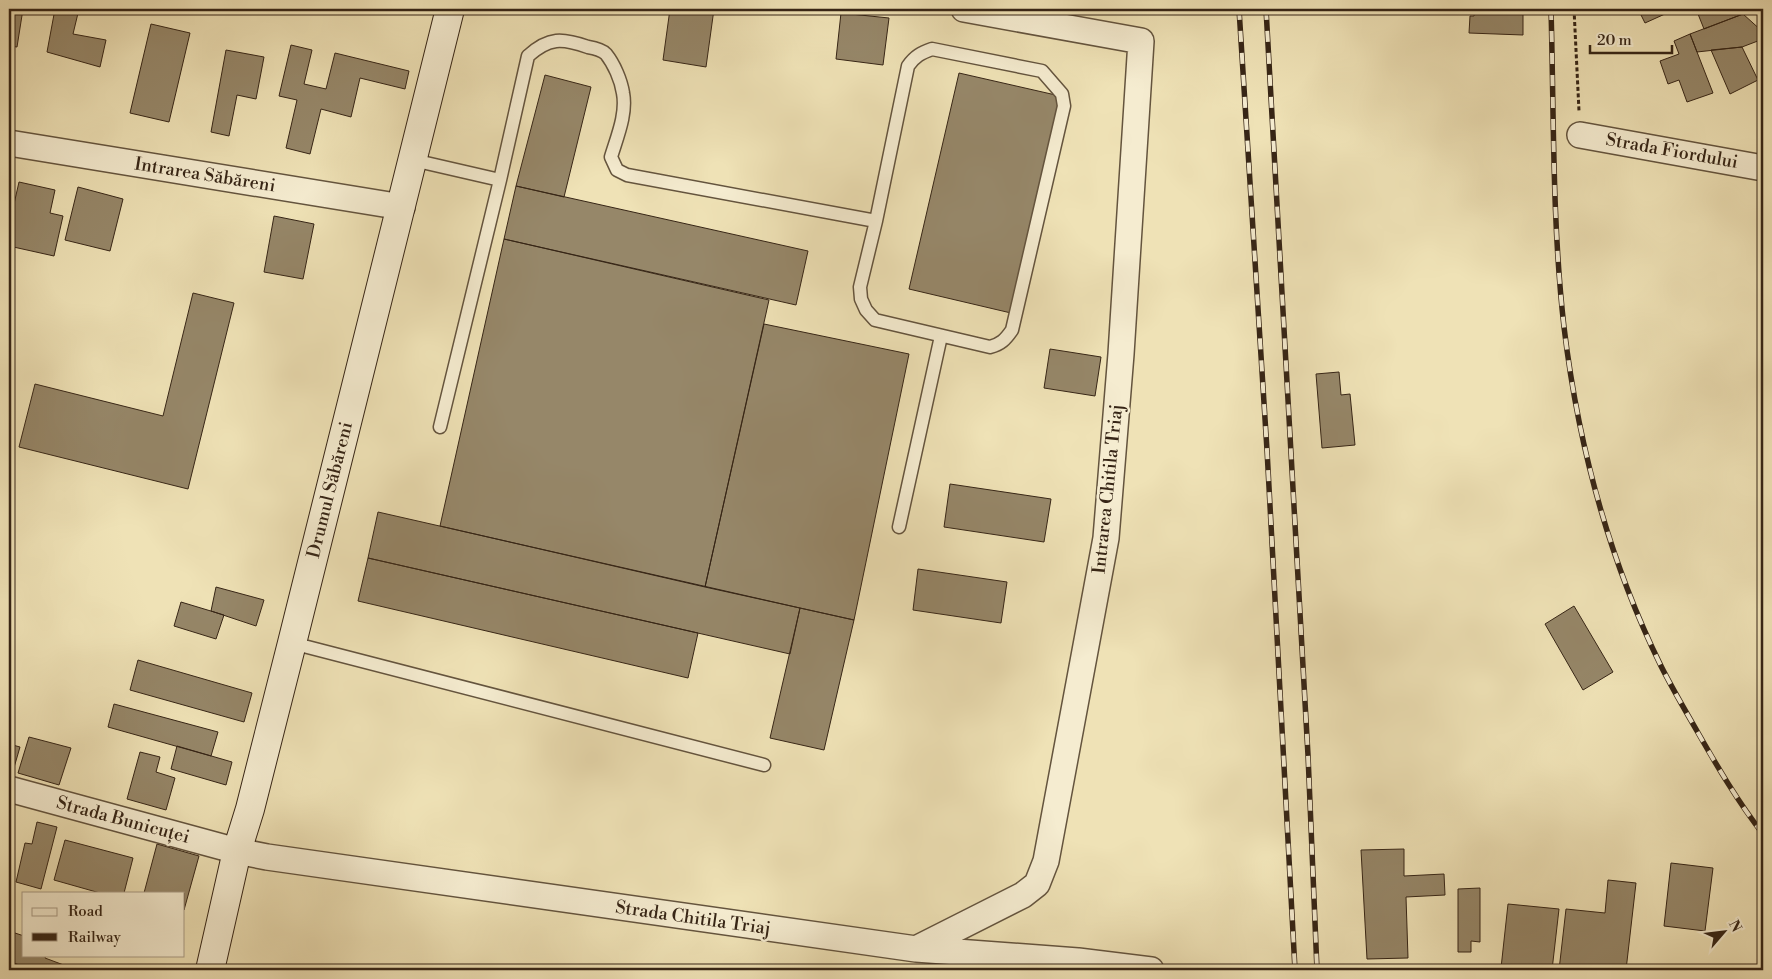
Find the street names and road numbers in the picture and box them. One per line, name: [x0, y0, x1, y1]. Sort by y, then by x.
street label: Strada Fiordului: [1604, 128, 1740, 174]
street label: Intrarea Săbăreni: [133, 152, 277, 198]
street label: Intrarea Chitila Triaj: [1088, 403, 1128, 575]
street label: Drumul Săbăreni: [302, 419, 358, 561]
street label: Strada Bunicuței: [54, 791, 192, 849]
street label: Strada Chitila Triaj: [614, 896, 772, 940]

